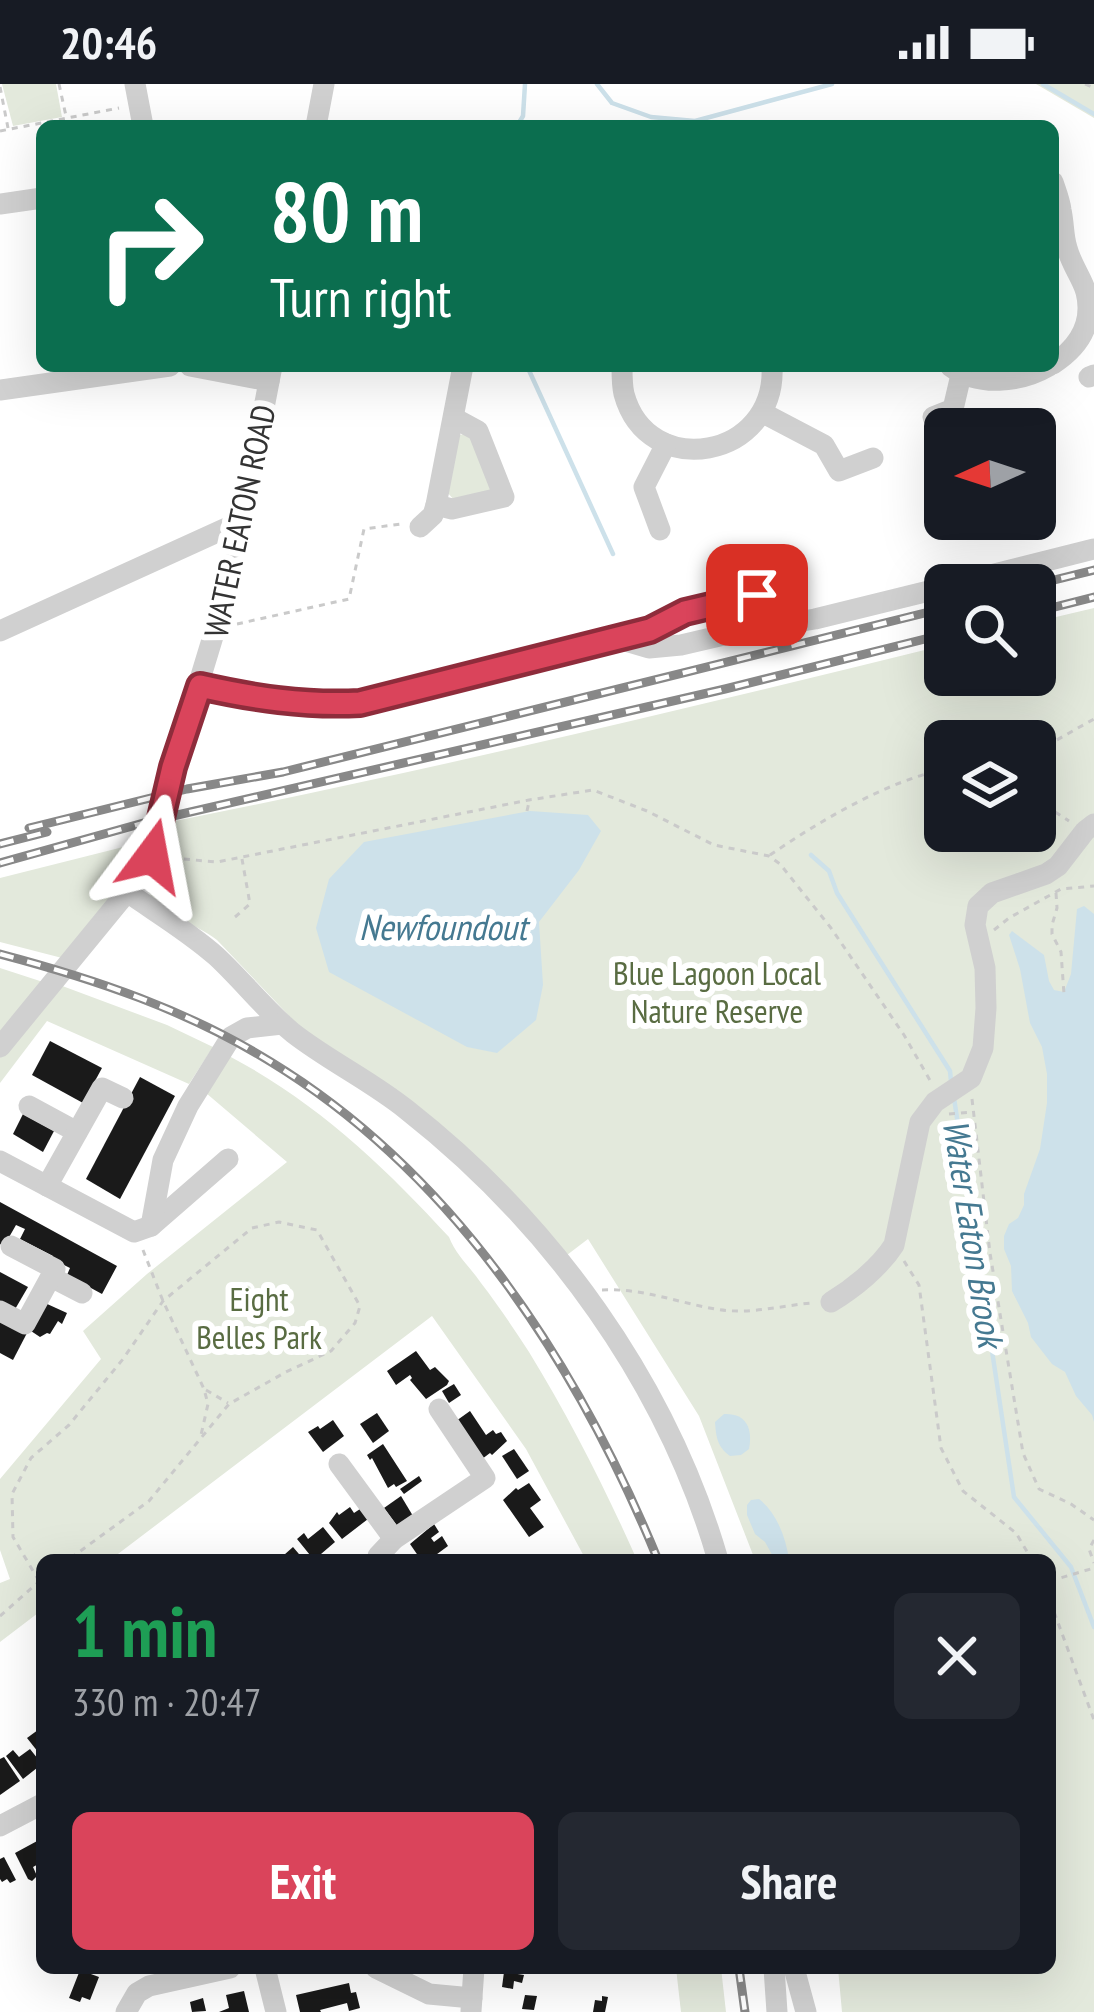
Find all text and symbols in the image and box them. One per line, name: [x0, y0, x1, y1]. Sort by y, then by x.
text: 20:46: [60, 13, 157, 71]
text: 80 m: [270, 156, 423, 265]
icon: right: [72, 168, 228, 324]
text: Turn right: [270, 262, 451, 332]
street label: WATER EATON ROAD: [193, 401, 285, 641]
north arrow: [924, 408, 1056, 540]
map controls: [924, 408, 1056, 852]
pin: [706, 544, 808, 646]
icon: arrive: [724, 562, 790, 628]
button: search: [924, 564, 1056, 696]
button: layers: [924, 720, 1056, 852]
position arrow: [89, 793, 215, 919]
water label: Newfoundout: [359, 903, 531, 950]
park label: Blue Lagoon Local Nature Reserve: [613, 951, 821, 1032]
water label: Water Eaton Brook: [933, 1116, 1016, 1354]
park label: Eight Belles Park: [196, 1277, 322, 1358]
text: 1 min: [72, 1584, 217, 1677]
button: close: [894, 1593, 1020, 1719]
text: 330 m · 20:47: [72, 1676, 261, 1727]
button: Exit: [72, 1812, 534, 1950]
button: Share: [558, 1812, 1020, 1950]

